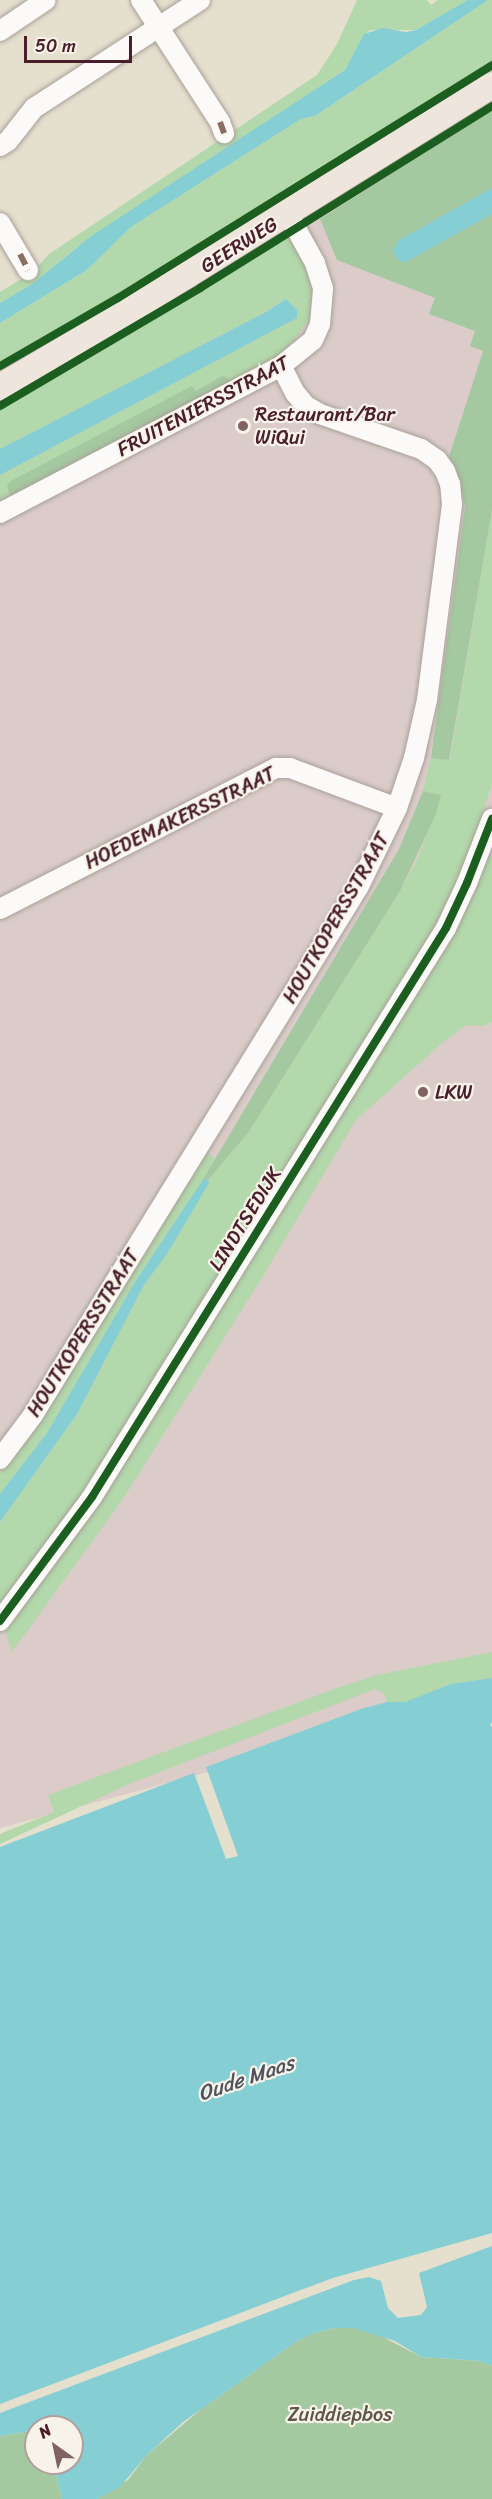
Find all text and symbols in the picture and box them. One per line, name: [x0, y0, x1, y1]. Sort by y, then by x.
scale bar: [27, 24, 135, 62]
text: 50 m: [35, 30, 76, 62]
street label: GEERWEG: [196, 212, 282, 278]
street label: FRUITENIERSSTRAAT: [113, 350, 293, 462]
place label: Restaurant/Bar WiQui: [255, 402, 395, 449]
marker: Restaurant/Bar WiQui: [236, 419, 250, 433]
street label: HOEDEMAKERSSTRAAT: [81, 761, 279, 875]
street label: HOUTKOPERSSTRAAT: [277, 828, 395, 1008]
place label: LKW: [435, 1080, 472, 1104]
marker: LKW: [416, 1085, 430, 1099]
street label: LINDTSEDIJK: [204, 1163, 286, 1275]
street label: HOUTKOPERSSTRAAT: [22, 1245, 144, 1421]
water label: Oude Maas: [195, 2050, 297, 2106]
park label: Zuiddiepbos: [288, 2402, 392, 2426]
north arrow: [24, 2415, 84, 2475]
text: N: [32, 2416, 58, 2446]

